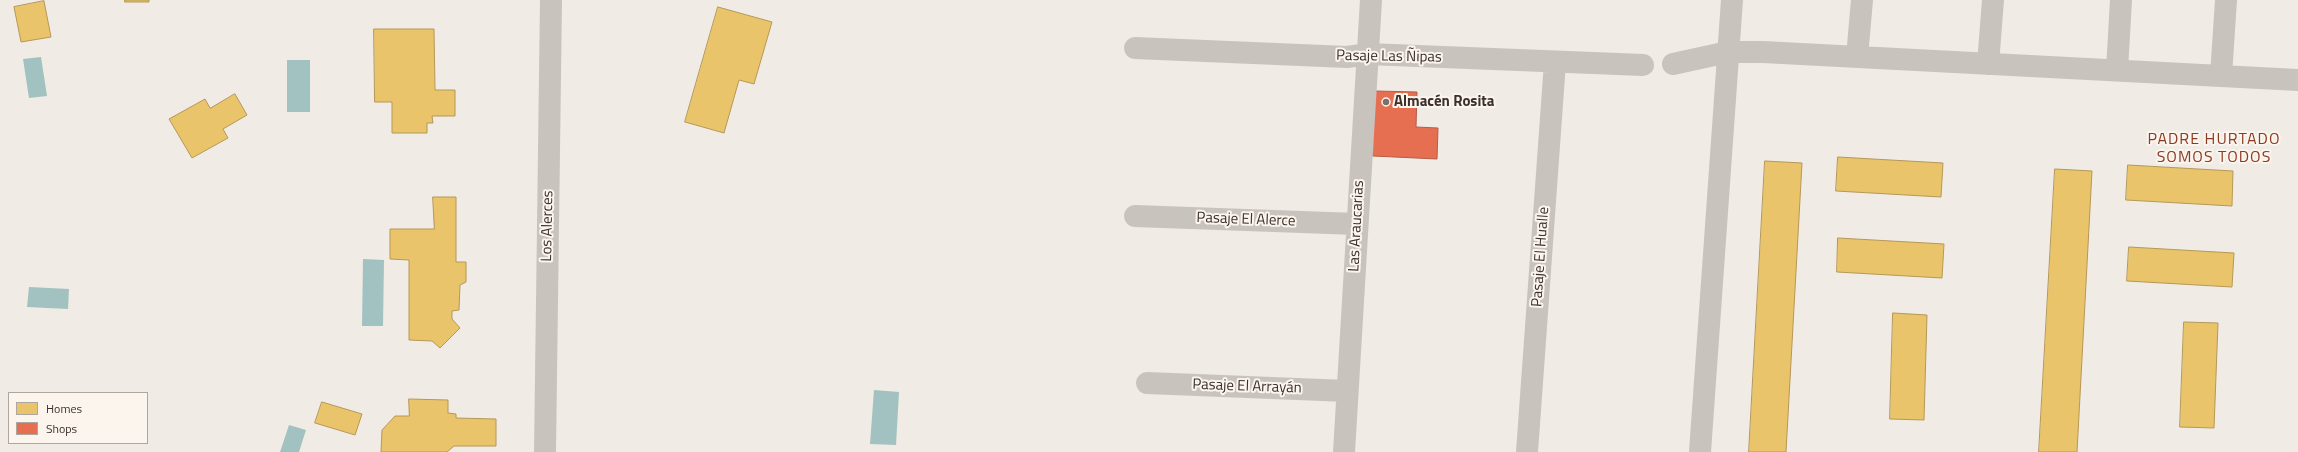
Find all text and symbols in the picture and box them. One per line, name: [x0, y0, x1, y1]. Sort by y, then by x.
street label: Pasaje Las Ñipas: [1336, 47, 1442, 67]
place label: Almacén Rosita: [1394, 93, 1494, 111]
marker: Almacén Rosita: [1381, 97, 1391, 107]
district label: PADRE HURTADO SOMOS TODOS: [2148, 130, 2280, 168]
street label: Las Araucarias: [1346, 180, 1368, 272]
street label: Los Alerces: [538, 190, 558, 262]
street label: Pasaje El Hualle: [1529, 206, 1553, 308]
street label: Pasaje El Alerce: [1196, 209, 1296, 231]
street label: Pasaje El Arrayán: [1192, 376, 1302, 398]
legend: [8, 392, 148, 444]
text: Homes: [46, 399, 82, 418]
text: Shops: [46, 419, 77, 438]

